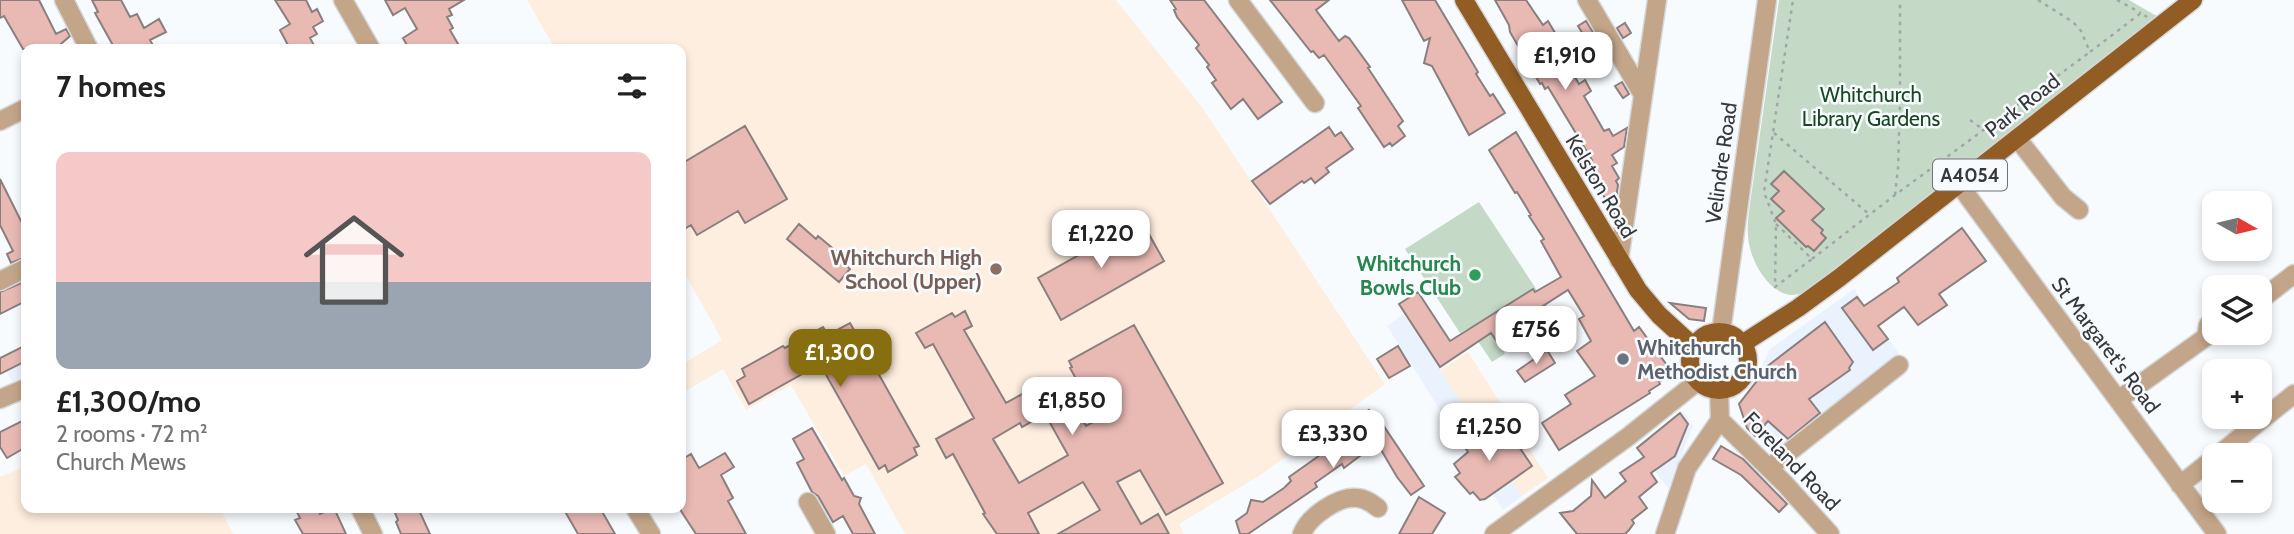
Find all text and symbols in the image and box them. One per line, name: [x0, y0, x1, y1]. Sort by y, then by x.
pin: £1,910: [1508, 32, 1622, 92]
text: £1,910: [1533, 41, 1597, 69]
icon: filters: [613, 67, 651, 105]
text: 7 homes: [56, 68, 166, 105]
street label: Park Road: [1980, 68, 2064, 142]
park label: Whitchurch Library Gardens: [1802, 82, 1941, 131]
street label: Velindre Road: [1700, 101, 1742, 225]
street label: Kelston Road: [1560, 130, 1642, 242]
road number: A4054: [1933, 160, 2007, 190]
north arrow: [2202, 191, 2272, 261]
map controls: [2202, 191, 2272, 513]
icon: home: [291, 197, 417, 323]
pin: £1,220: [1044, 210, 1158, 270]
text: £1,220: [1068, 219, 1134, 247]
place label: Whitchurch High School (Upper): [830, 245, 982, 294]
place label: Whitchurch Bowls Club: [1356, 251, 1461, 300]
marker: Whitchurch High School (Upper): [988, 261, 1004, 277]
marker: Whitchurch Bowls Club: [1467, 267, 1483, 283]
street label: St Margaret's Road: [2047, 272, 2165, 418]
button: layers: [2202, 275, 2272, 345]
pin: £756: [1495, 306, 1577, 366]
text: £756: [1512, 315, 1560, 343]
pin: £1,300: [783, 330, 897, 389]
place label: Whitchurch Methodist Church: [1637, 335, 1797, 384]
text: £1,300: [805, 338, 875, 366]
marker: Whitchurch Methodist Church: [1615, 351, 1631, 367]
button: +: [2202, 359, 2272, 429]
pin: £1,850: [1015, 378, 1129, 437]
text: £1,300/mo: [56, 383, 201, 420]
text: £1,850: [1038, 386, 1106, 414]
pin: £1,250: [1432, 404, 1546, 463]
street label: Foreland Road: [1739, 406, 1845, 516]
pin: £3,330: [1276, 410, 1390, 470]
text: £1,250: [1456, 412, 1522, 440]
text: £3,330: [1298, 419, 1368, 447]
text: 2 rooms · 72 m²: [56, 420, 208, 448]
button: −: [2202, 443, 2272, 513]
text: Church Mews: [56, 448, 186, 476]

